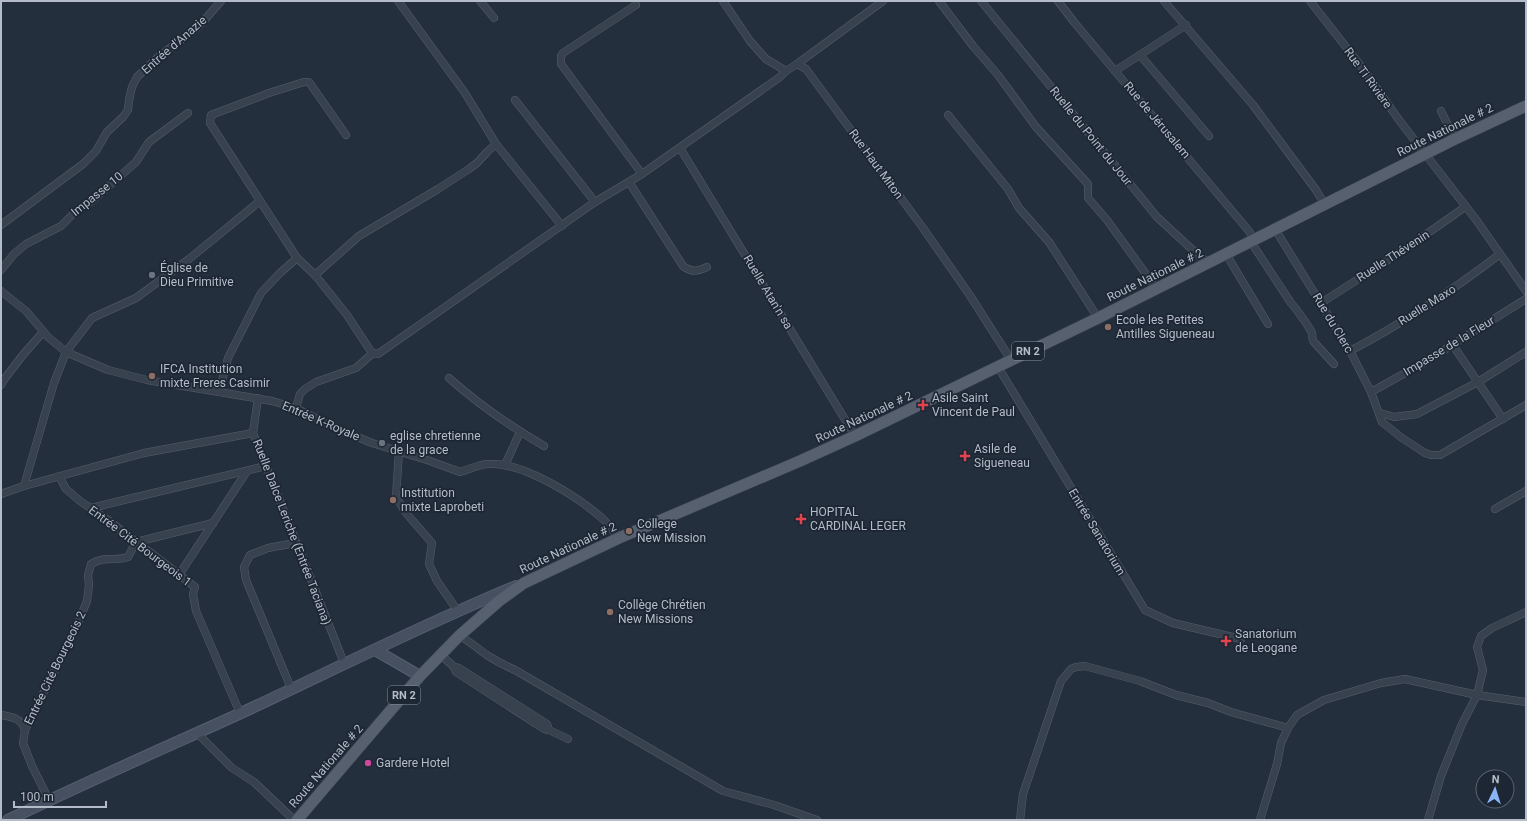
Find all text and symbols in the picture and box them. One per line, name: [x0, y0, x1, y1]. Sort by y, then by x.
street label: Entrée d'Anazie: [139, 13, 209, 77]
street label: Rue Ti Rivière: [1341, 45, 1395, 111]
street label: Rue de Jérusalem: [1121, 79, 1193, 161]
street label: Ruelle du Point du Jour: [1047, 84, 1135, 188]
street label: Route Nationale # 2: [1395, 100, 1496, 159]
street label: Rue Haut Miton: [846, 126, 906, 202]
street label: Impasse 10: [68, 169, 126, 219]
street label: Ruelle Thévenin: [1354, 227, 1432, 285]
street label: Route Nationale # 2: [1105, 245, 1206, 304]
street label: Ruelle Atan'n sa: [740, 252, 796, 332]
place label: Église de Dieu Primitive: [160, 260, 234, 289]
marker: Église de Dieu Primitive: [147, 270, 157, 280]
street label: Ruelle Maxo: [1396, 282, 1459, 328]
street label: Rue du Clerc: [1310, 291, 1356, 355]
place label: Ecole les Petites Antilles Sigueneau: [1116, 313, 1215, 341]
street label: Impasse de la Fleur: [1401, 313, 1497, 379]
marker: Ecole les Petites Antilles Sigueneau: [1103, 322, 1113, 332]
road number: RN 2: [1012, 342, 1044, 360]
place label: IFCA Institution mixte Freres Casimir: [160, 362, 270, 390]
marker: IFCA Institution mixte Freres Casimir: [147, 371, 157, 381]
street label: Route Nationale # 2: [813, 388, 915, 446]
place label: Asile Saint Vincent de Paul: [932, 391, 1015, 419]
street label: Entrée K-Royale: [280, 398, 362, 444]
marker: Asile Saint Vincent de Paul: [917, 399, 929, 411]
place label: eglise chretienne de la grace: [390, 429, 481, 457]
street label: Ruelle Dalce Leriche (Entrée Taciana): [250, 437, 334, 627]
marker: eglise chretienne de la grace: [377, 438, 387, 448]
place label: Asile de Sigueneau: [974, 442, 1030, 470]
marker: Asile de Sigueneau: [959, 450, 971, 462]
place label: Institution mixte Laprobeti: [401, 486, 484, 514]
street label: Entrée Sanatorium: [1066, 486, 1128, 578]
marker: Institution mixte Laprobeti: [388, 495, 398, 505]
street label: Entrée Cité Bourgeois 1: [86, 503, 194, 589]
place label: HOPITAL CARDINAL LEGER: [810, 505, 906, 533]
marker: HOPITAL CARDINAL LEGER: [795, 513, 807, 525]
place label: College New Mission: [637, 517, 706, 545]
street label: Route Nationale # 2: [517, 519, 619, 577]
marker: College New Mission: [624, 526, 634, 536]
place label: Collège Chrétien New Missions: [618, 598, 706, 626]
marker: Collège Chrétien New Missions: [605, 607, 615, 617]
street label: Entrée Cité Bourgeois 2: [21, 609, 89, 727]
place label: Sanatorium de Leogane: [1235, 627, 1297, 655]
marker: Sanatorium de Leogane: [1220, 635, 1232, 647]
road number: RN 2: [388, 686, 420, 704]
street label: Route Nationale # 2: [286, 721, 366, 810]
place label: Gardere Hotel: [376, 756, 450, 770]
marker: Gardere Hotel: [363, 758, 373, 768]
north arrow: [1475, 769, 1515, 809]
text: N: [1491, 773, 1500, 786]
scale bar: [14, 783, 106, 809]
text: 100 m: [20, 790, 54, 804]

